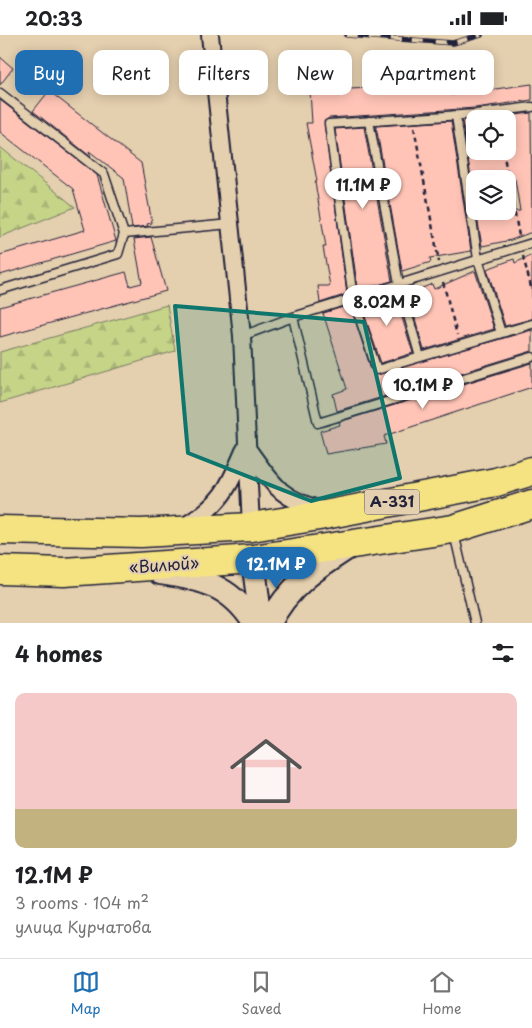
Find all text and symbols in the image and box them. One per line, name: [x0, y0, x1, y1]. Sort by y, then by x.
text: 20:33: [25, 4, 83, 32]
chip: Buy: [15, 50, 83, 95]
chip: Rent: [93, 50, 169, 95]
chip: Filters: [179, 50, 268, 95]
chip: New: [278, 50, 352, 95]
chip: Apartment: [362, 50, 494, 95]
map controls: [466, 110, 516, 220]
button: locate: [466, 110, 516, 160]
pin: 11.1M ₽: [317, 167, 409, 210]
button: layers: [466, 170, 516, 220]
text: 11.1M ₽: [335, 172, 391, 196]
pin: 8.02M ₽: [341, 285, 433, 327]
text: 8.02M ₽: [353, 289, 421, 313]
pin: 10.1M ₽: [377, 367, 469, 410]
text: 10.1M ₽: [393, 372, 453, 396]
road number: А-331: [364, 489, 420, 515]
pin: 12.1M ₽: [230, 547, 322, 589]
street label: «Вилюй»: [128, 550, 200, 578]
text: 12.1M ₽: [246, 551, 306, 575]
text: 4 homes: [15, 637, 102, 669]
icon: filters: [489, 639, 517, 667]
icon: home: [221, 726, 311, 816]
text: 12.1M ₽: [15, 858, 93, 890]
text: 3 rooms · 104 m²: [15, 890, 149, 914]
text: улица Курчатова: [15, 914, 151, 938]
tab: Map: [71, 968, 100, 1019]
tab: Saved: [242, 968, 281, 1019]
tab: Home: [422, 968, 461, 1019]

